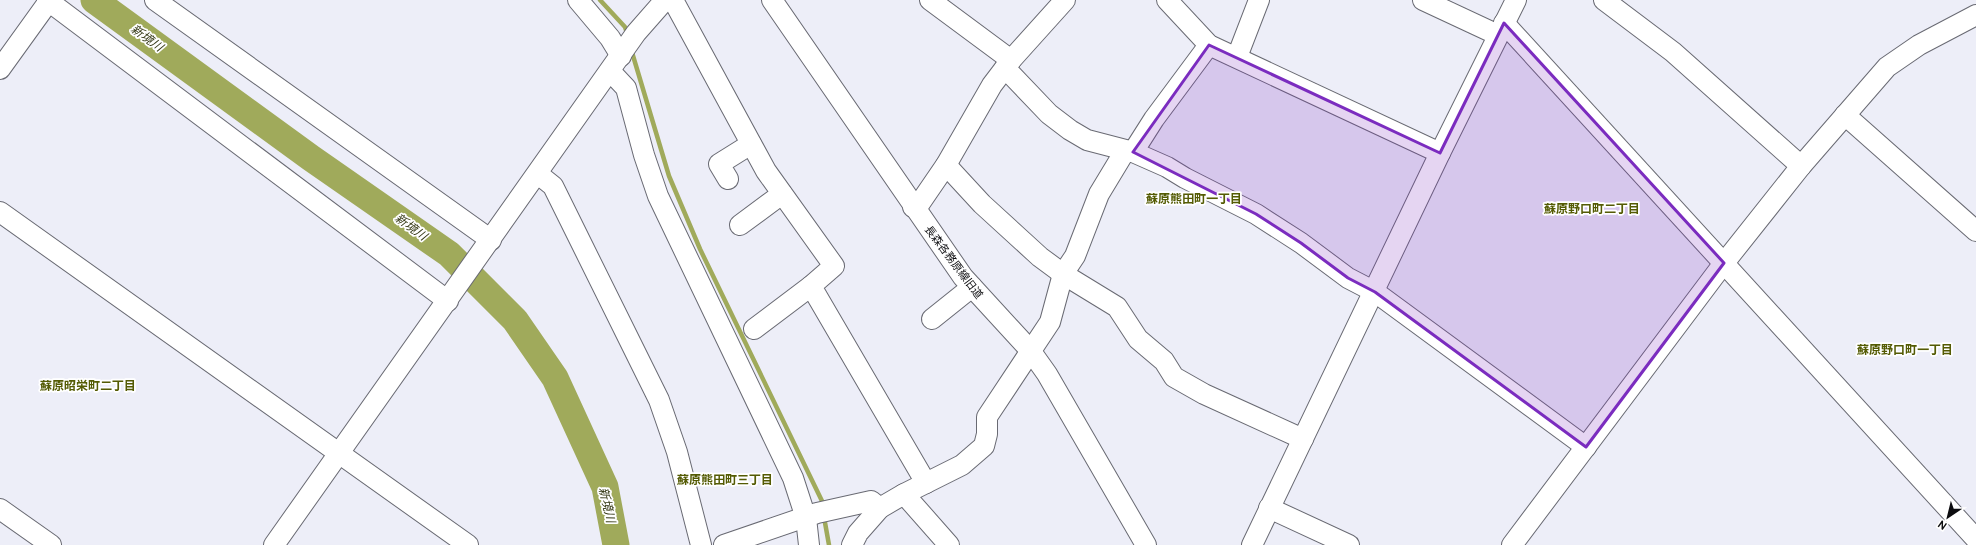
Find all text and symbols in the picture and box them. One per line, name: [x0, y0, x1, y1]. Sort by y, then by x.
water label: 新境川: [127, 22, 167, 57]
district label: 蘇原熊田町一丁目: [1146, 192, 1242, 208]
district label: 蘇原野口町二丁目: [1544, 202, 1640, 218]
water label: 新境川: [391, 211, 431, 246]
street label: 長森各務原線旧道: [921, 223, 985, 302]
district label: 蘇原野口町一丁目: [1857, 343, 1953, 359]
district label: 蘇原昭栄町二丁目: [40, 379, 136, 395]
district label: 蘇原熊田町三丁目: [677, 473, 773, 489]
water label: 新境川: [594, 486, 618, 527]
north arrow: [1928, 497, 1968, 537]
text: N: [1936, 516, 1950, 532]

